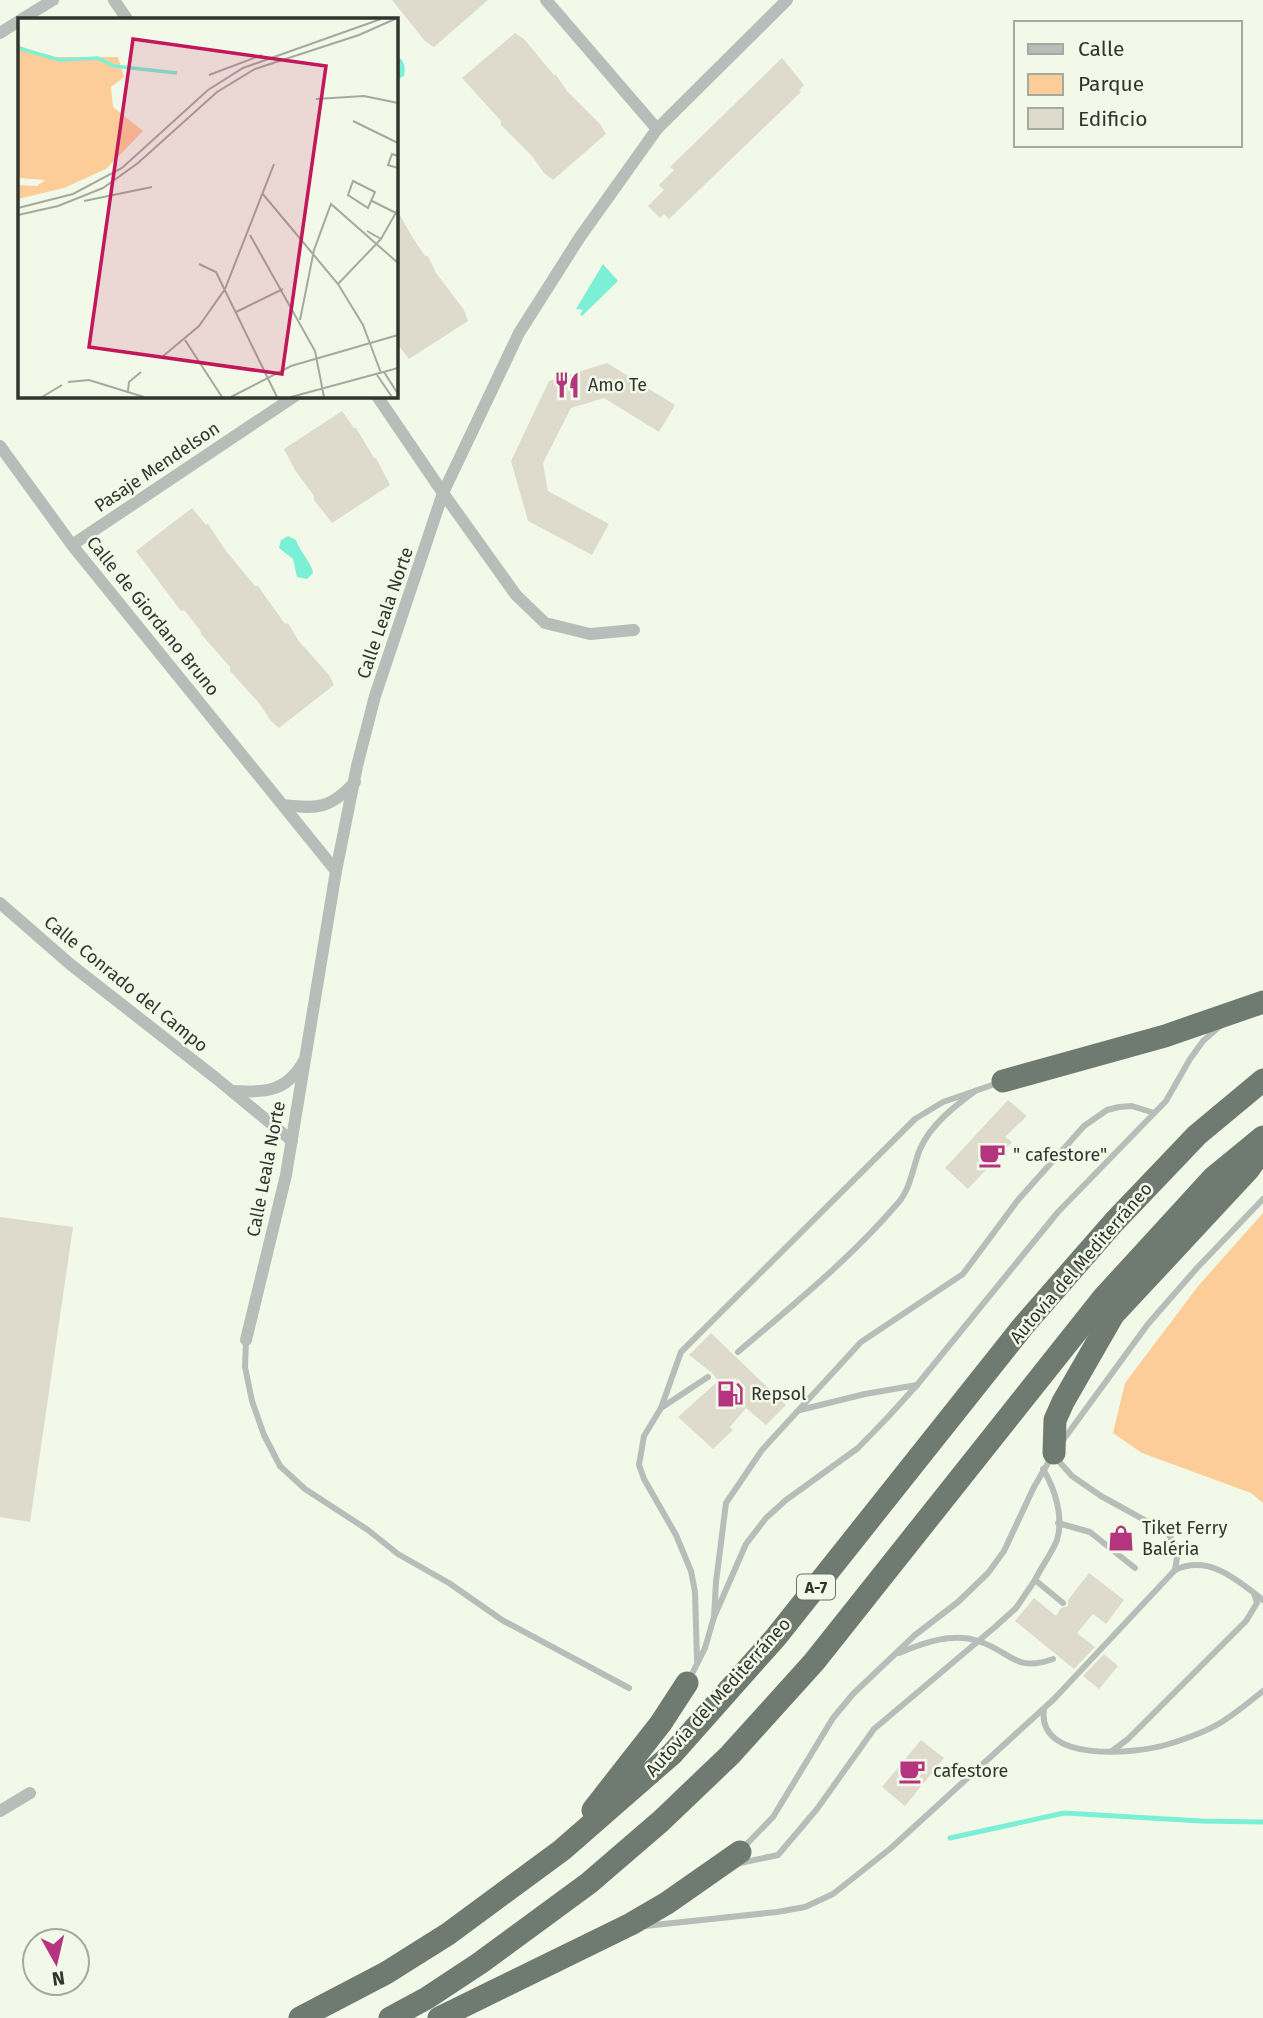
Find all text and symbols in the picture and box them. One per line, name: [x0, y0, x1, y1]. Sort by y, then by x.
inset map: [18, 18, 397, 397]
legend: [1014, 21, 1242, 147]
text: Calle: [1078, 36, 1124, 62]
text: Parque: [1078, 71, 1144, 97]
text: Edificio: [1078, 106, 1148, 132]
restaurant icon: Amo Te: [552, 370, 582, 400]
place label: Amo Te: [588, 374, 647, 396]
street label: Pasaje Mendelson: [90, 417, 224, 517]
street label: Calle de Giordano Bruno: [82, 532, 224, 700]
street label: Calle Leala Norte: [352, 544, 418, 682]
street label: Calle Conrado del Campo: [40, 911, 212, 1057]
street label: Calle Leala Norte: [242, 1099, 290, 1239]
cafe icon: " cafestore": [977, 1140, 1007, 1170]
place label: " cafestore": [1013, 1144, 1107, 1166]
street label: Autovía del Mediterráneo: [1005, 1178, 1157, 1348]
fuel station icon: Repsol: [715, 1379, 745, 1409]
place label: Repsol: [751, 1383, 806, 1405]
place label: Tiket Ferry Baléria: [1142, 1517, 1227, 1560]
shop icon: Tiket Ferry Baléria: [1106, 1523, 1136, 1553]
road number: A-7: [797, 1574, 835, 1600]
street label: Autovía del Mediterráneo: [641, 1613, 795, 1781]
cafe icon: cafestore: [897, 1756, 927, 1786]
place label: cafestore: [933, 1760, 1008, 1782]
north arrow: [21, 1927, 91, 1997]
text: N: [50, 1966, 66, 1991]

